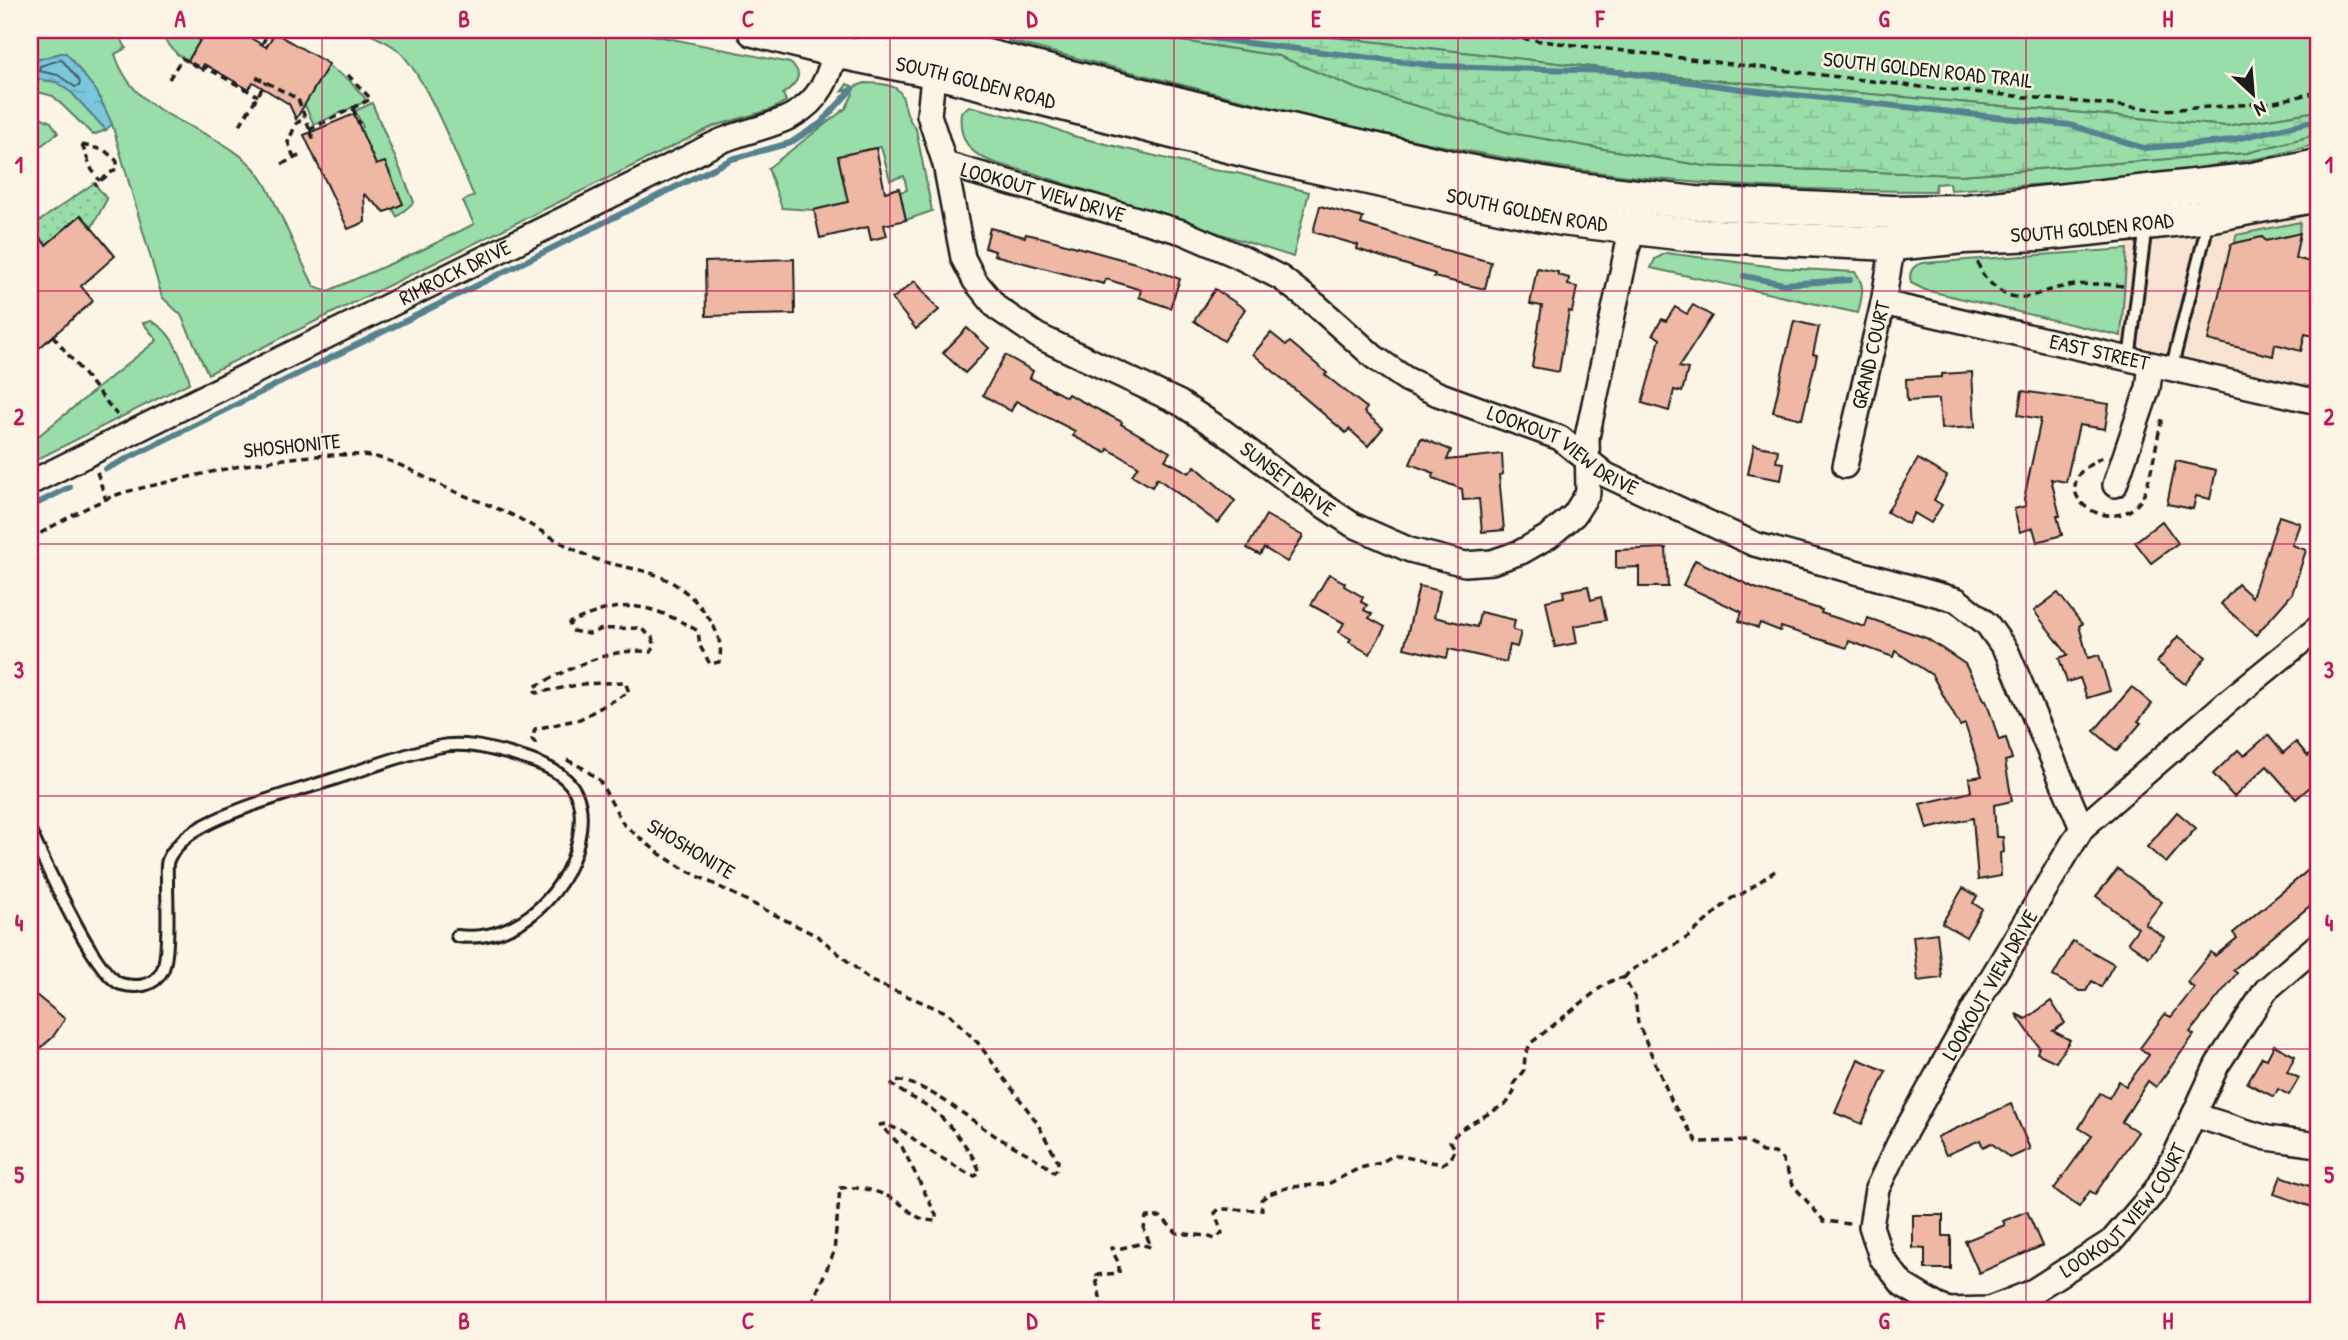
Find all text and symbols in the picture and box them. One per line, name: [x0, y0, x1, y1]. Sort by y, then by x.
text: A: [174, 3, 186, 34]
text: B: [458, 3, 470, 34]
text: C: [742, 3, 754, 34]
text: D: [1027, 3, 1039, 34]
text: E: [1311, 3, 1322, 34]
text: F: [1595, 3, 1606, 34]
text: G: [1878, 3, 1890, 34]
text: H: [2163, 3, 2174, 34]
street label: SOUTH GOLDEN ROAD TRAIL: [1822, 44, 2035, 95]
street label: SOUTH GOLDEN ROAD: [893, 49, 1059, 116]
north arrow: [2218, 60, 2288, 130]
text: N: [2250, 95, 2271, 123]
text: 1: [15, 149, 23, 180]
text: 1: [2325, 149, 2333, 180]
street label: LOOKOUT VIEW DRIVE: [958, 154, 1129, 229]
street label: SOUTH GOLDEN ROAD: [1444, 180, 1609, 238]
street label: SOUTH GOLDEN ROAD: [2010, 205, 2175, 249]
street label: RIMROCK DRIVE: [394, 233, 515, 312]
street label: GRAND COURT: [1844, 297, 1897, 412]
street label: EAST STREET: [2047, 326, 2153, 377]
street label: LOOKOUT VIEW DRIVE: [1483, 398, 1643, 502]
text: 2: [14, 401, 25, 432]
text: 2: [2324, 401, 2335, 432]
street label: SHOSHONITE: [242, 426, 342, 465]
street label: SUNSET DRIVE: [1234, 434, 1341, 523]
text: 3: [14, 654, 24, 685]
text: 3: [2324, 654, 2334, 685]
street label: SHOSHONITE: [642, 811, 741, 886]
street label: LOOKOUT VIEW DRIVE: [1935, 904, 2044, 1065]
text: 4: [15, 907, 24, 938]
text: 4: [2325, 907, 2334, 938]
street label: LOOKOUT VIEW COURT: [2054, 1137, 2193, 1284]
text: 5: [14, 1159, 24, 1190]
text: 5: [2324, 1159, 2334, 1190]
text: A: [174, 1305, 186, 1336]
text: B: [458, 1305, 470, 1336]
text: C: [742, 1305, 754, 1336]
text: D: [1027, 1305, 1039, 1336]
text: E: [1311, 1305, 1322, 1336]
text: F: [1595, 1305, 1606, 1336]
text: G: [1878, 1305, 1890, 1336]
text: H: [2163, 1305, 2174, 1336]

